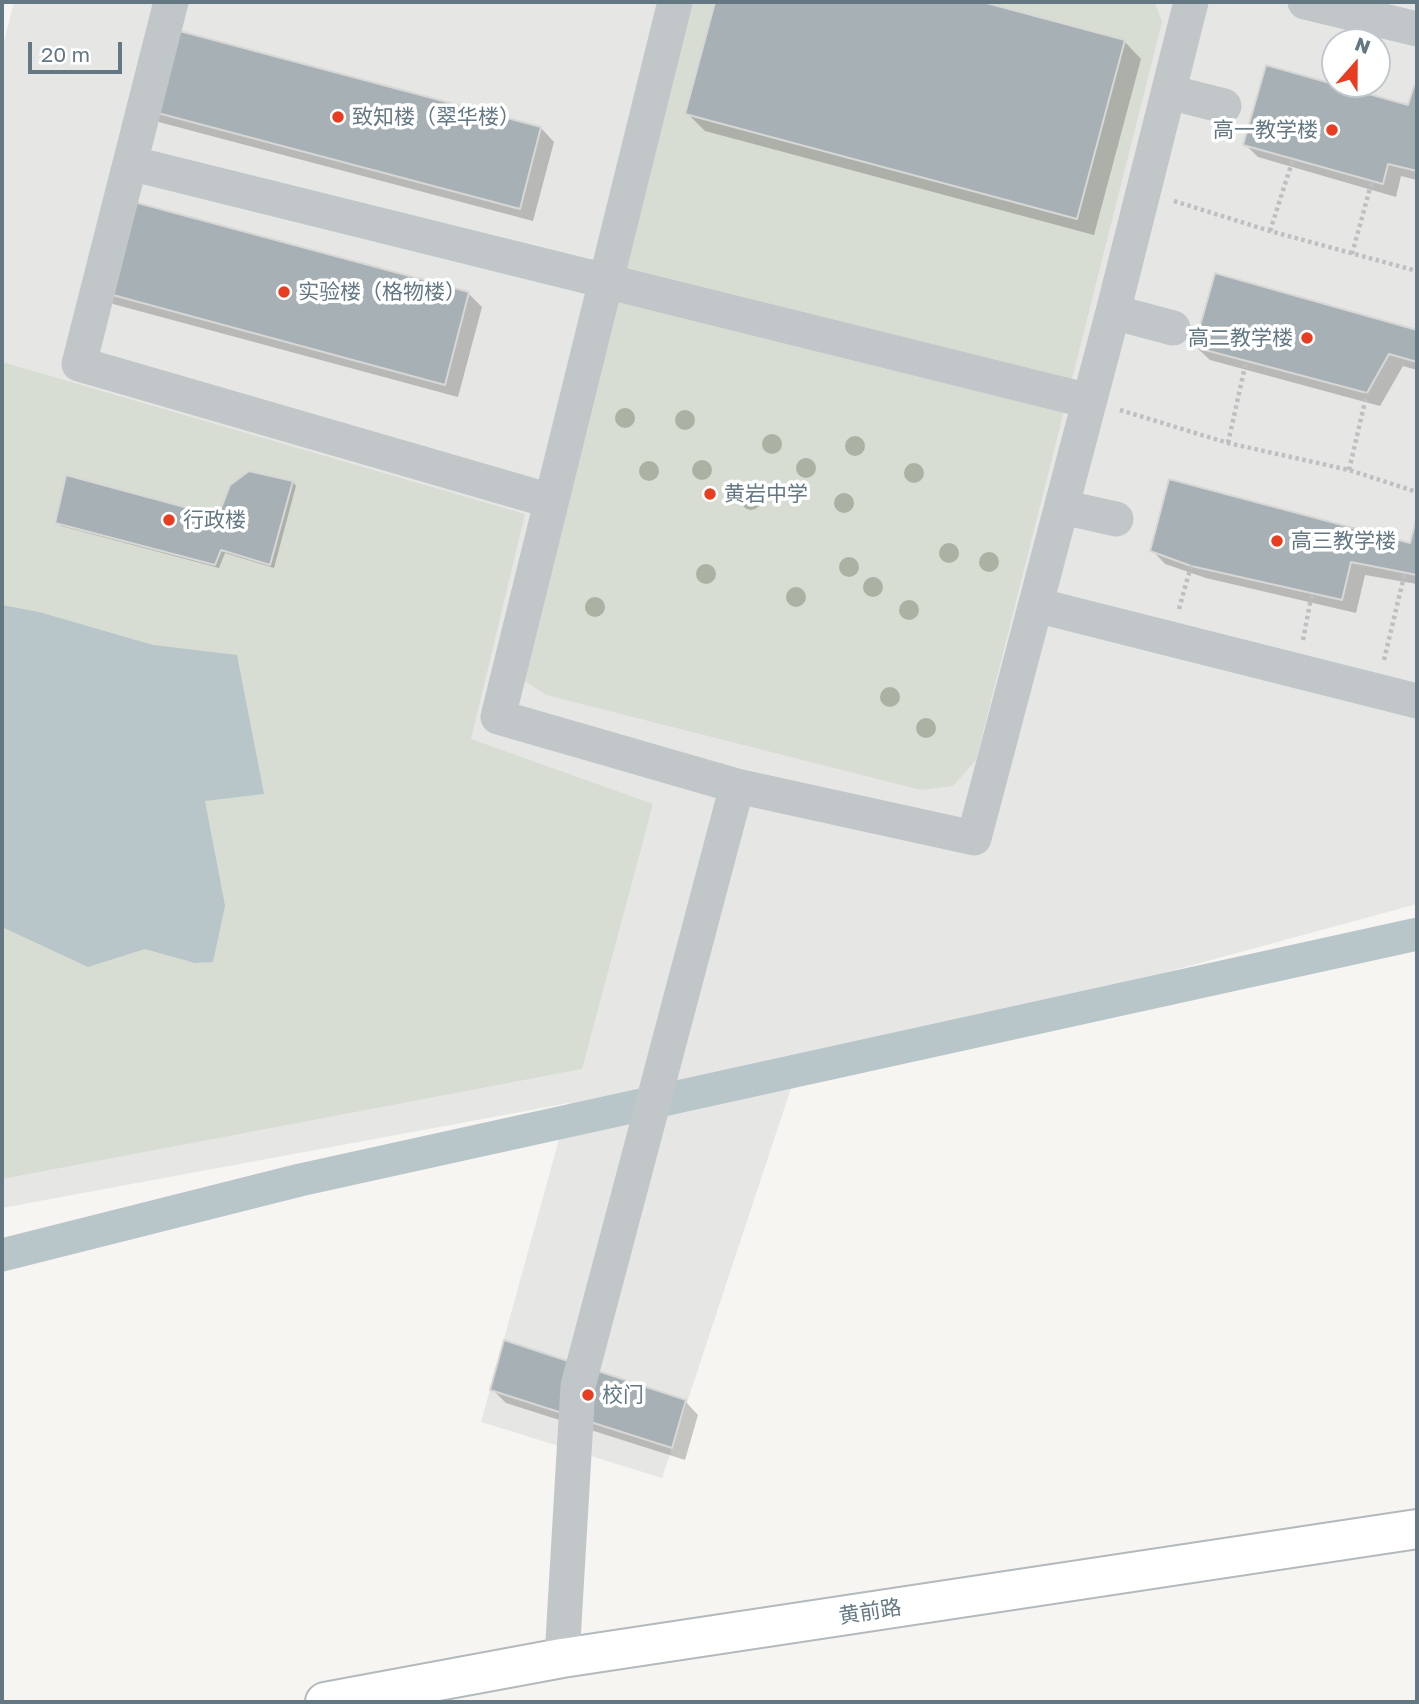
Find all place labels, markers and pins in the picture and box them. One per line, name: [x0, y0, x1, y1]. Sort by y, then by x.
place label: 致知楼（翠华楼）: [352, 104, 520, 130]
marker: 致知楼（翠华楼）: [330, 109, 346, 125]
place label: 高一教学楼: [1213, 117, 1318, 143]
marker: 高一教学楼: [1324, 122, 1340, 138]
place label: 实验楼（格物楼）: [298, 279, 466, 305]
marker: 实验楼（格物楼）: [276, 284, 292, 300]
place label: 高二教学楼: [1188, 325, 1293, 351]
marker: 高二教学楼: [1299, 330, 1315, 346]
place label: 黄岩中学: [724, 481, 808, 507]
marker: 黄岩中学: [702, 486, 718, 502]
place label: 行政楼: [183, 507, 246, 533]
marker: 行政楼: [161, 512, 177, 528]
place label: 高三教学楼: [1291, 528, 1396, 554]
marker: 高三教学楼: [1269, 533, 1285, 549]
place label: 校门: [602, 1382, 644, 1408]
marker: 校门: [580, 1387, 596, 1403]

